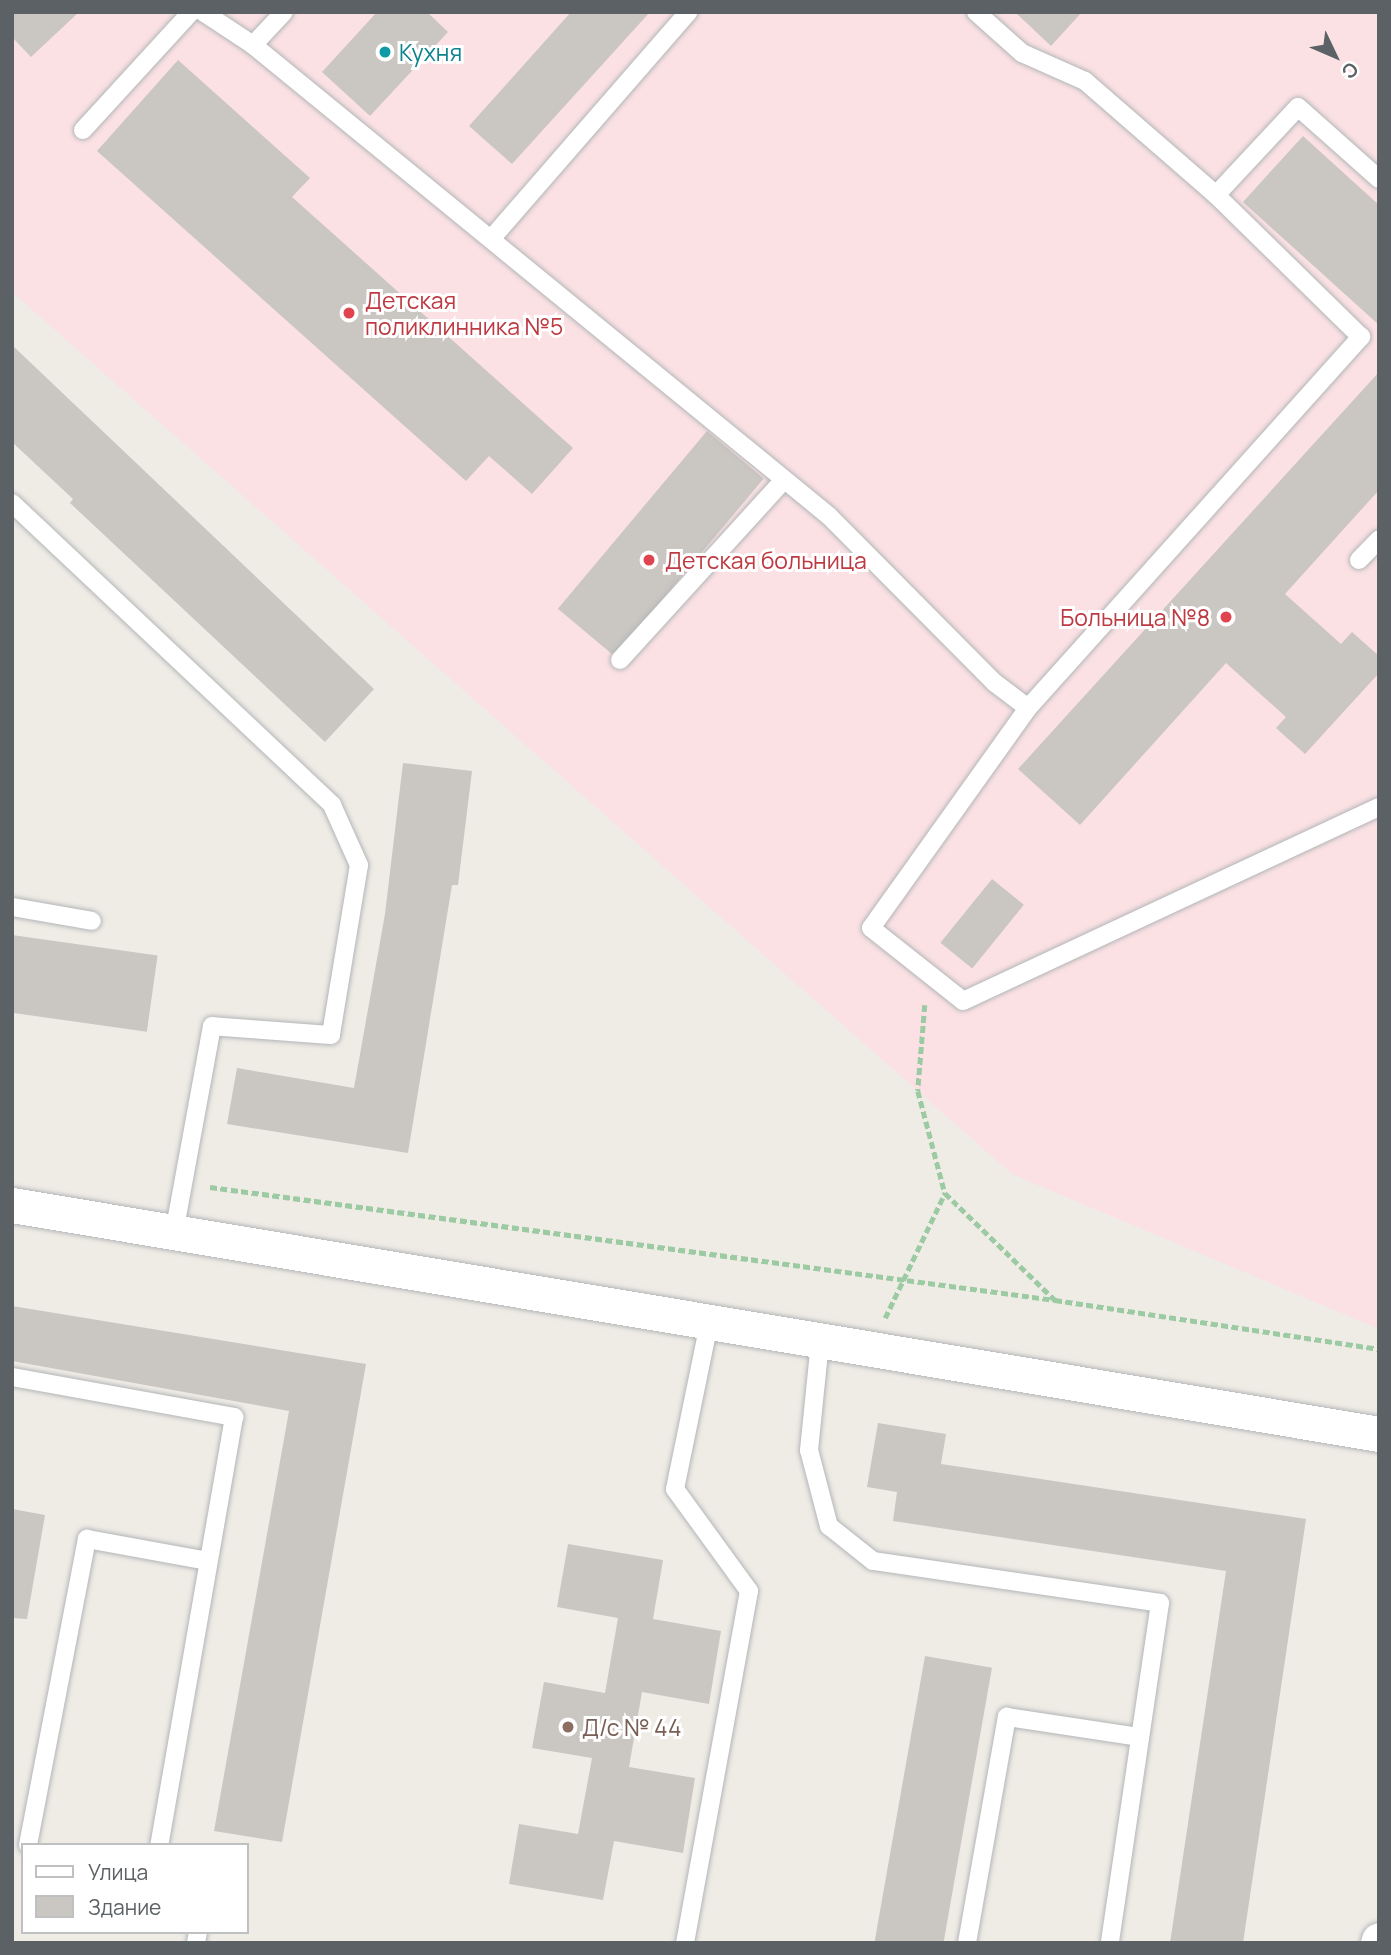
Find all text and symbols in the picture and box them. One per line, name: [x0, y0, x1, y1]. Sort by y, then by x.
north arrow: [1300, 21, 1370, 91]
place label: Кухня: [399, 38, 462, 66]
marker: Кухня: [377, 44, 393, 60]
text: С: [1336, 56, 1364, 85]
place label: Детская поликлинника №5: [365, 286, 563, 340]
marker: Детская поликлинника №5: [339, 303, 359, 323]
place label: Детская больница: [665, 546, 867, 574]
marker: Детская больница: [639, 550, 659, 570]
place label: Больница №8: [1060, 603, 1210, 631]
marker: Больница №8: [1216, 607, 1236, 627]
place label: Д/с № 44: [582, 1713, 681, 1741]
marker: Д/с № 44: [560, 1719, 576, 1735]
legend: [21, 1843, 248, 1934]
text: Улица: [88, 1858, 148, 1886]
text: Здание: [88, 1893, 161, 1921]

